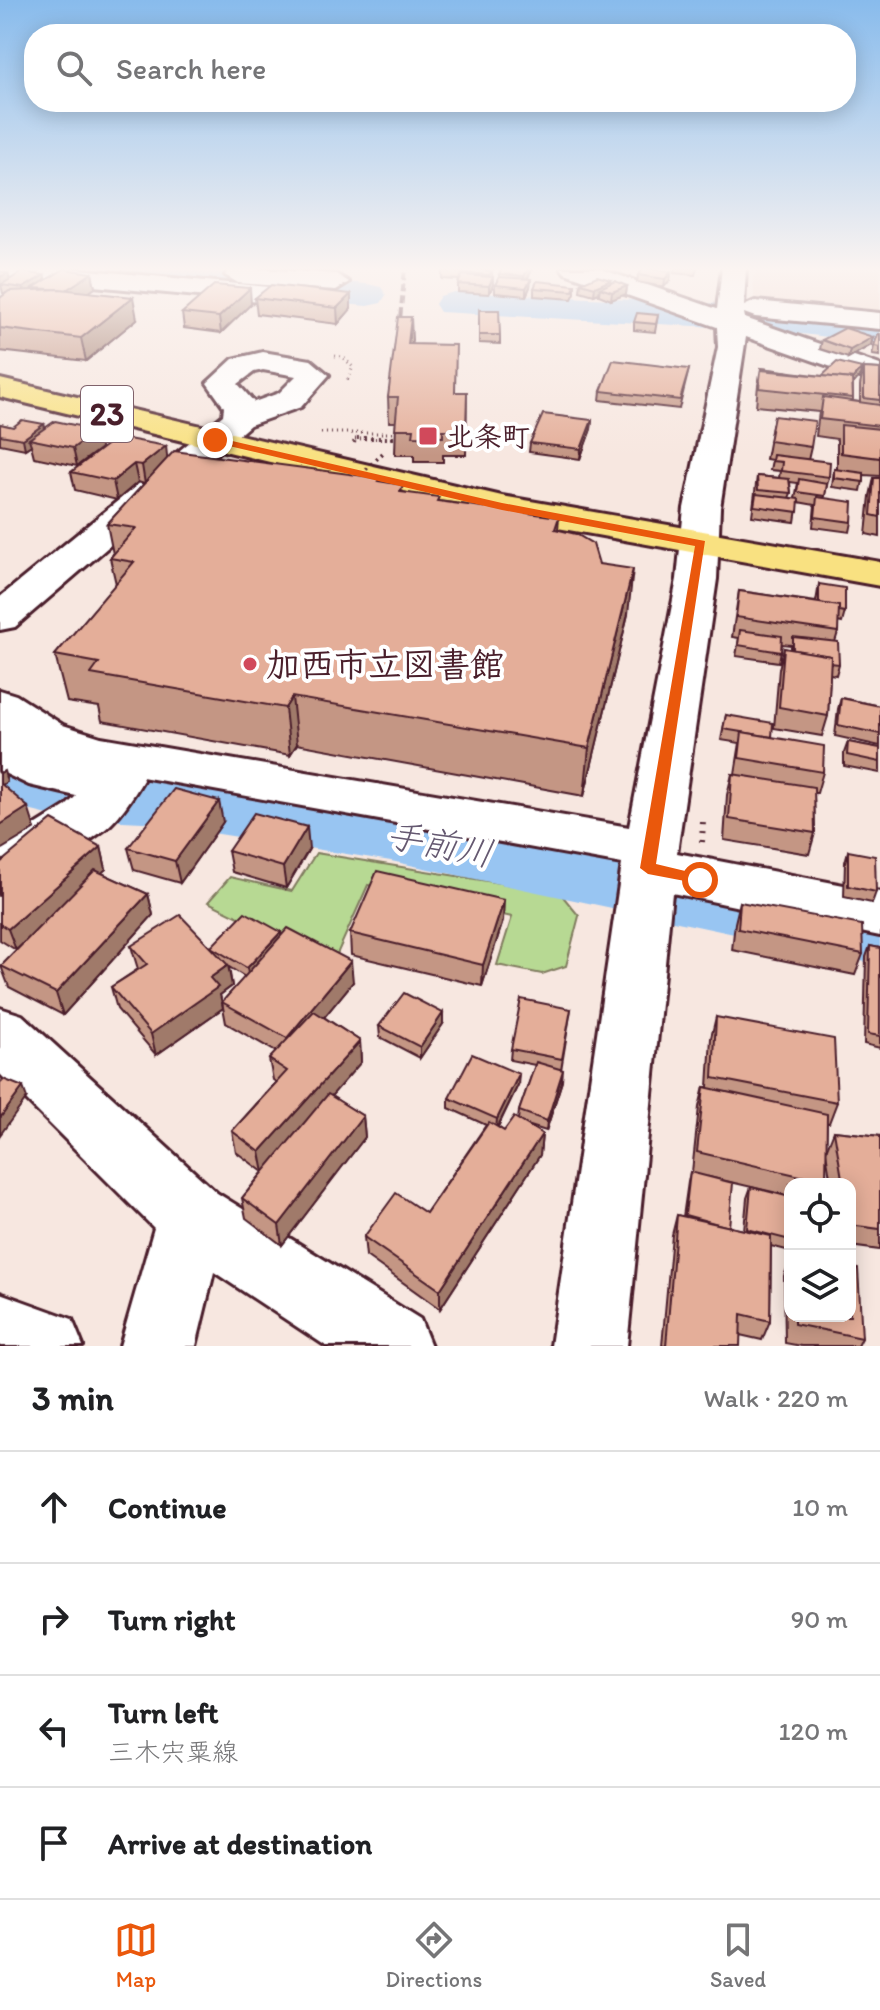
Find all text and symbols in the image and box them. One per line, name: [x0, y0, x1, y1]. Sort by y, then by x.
search box: [24, 24, 856, 112]
icon: search: [52, 46, 96, 90]
text: Search here: [116, 50, 266, 87]
road number: 23: [81, 386, 133, 442]
place label: 北条町: [446, 419, 530, 453]
route end: [197, 422, 233, 458]
marker: 北条町: [417, 425, 439, 447]
place label: 加西市立図書館: [266, 644, 504, 685]
marker: 加西市立図書館: [241, 655, 259, 673]
water label: 手前川: [383, 813, 497, 875]
route start: [682, 862, 718, 898]
map controls: [784, 1178, 856, 1322]
button: locate: [784, 1178, 856, 1250]
button: layers: [784, 1250, 856, 1322]
text: 3 min: [32, 1378, 114, 1419]
text: Walk · 220 m: [704, 1382, 848, 1414]
icon: ahead: [32, 1485, 76, 1529]
text: Continue: [108, 1489, 227, 1526]
text: 10 m: [792, 1491, 848, 1523]
icon: right: [32, 1597, 76, 1641]
text: Turn right: [108, 1601, 236, 1638]
text: 90 m: [791, 1603, 848, 1635]
text: Turn left: [108, 1694, 219, 1731]
icon: left: [32, 1709, 76, 1753]
text: 120 m: [779, 1715, 848, 1747]
text: 三木宍粟線: [108, 1736, 238, 1768]
icon: arrive: [32, 1821, 76, 1865]
text: Arrive at destination: [108, 1825, 372, 1862]
tab: Map: [114, 1918, 158, 1993]
tab: Directions: [386, 1918, 482, 1993]
tab: Saved: [710, 1918, 766, 1993]

